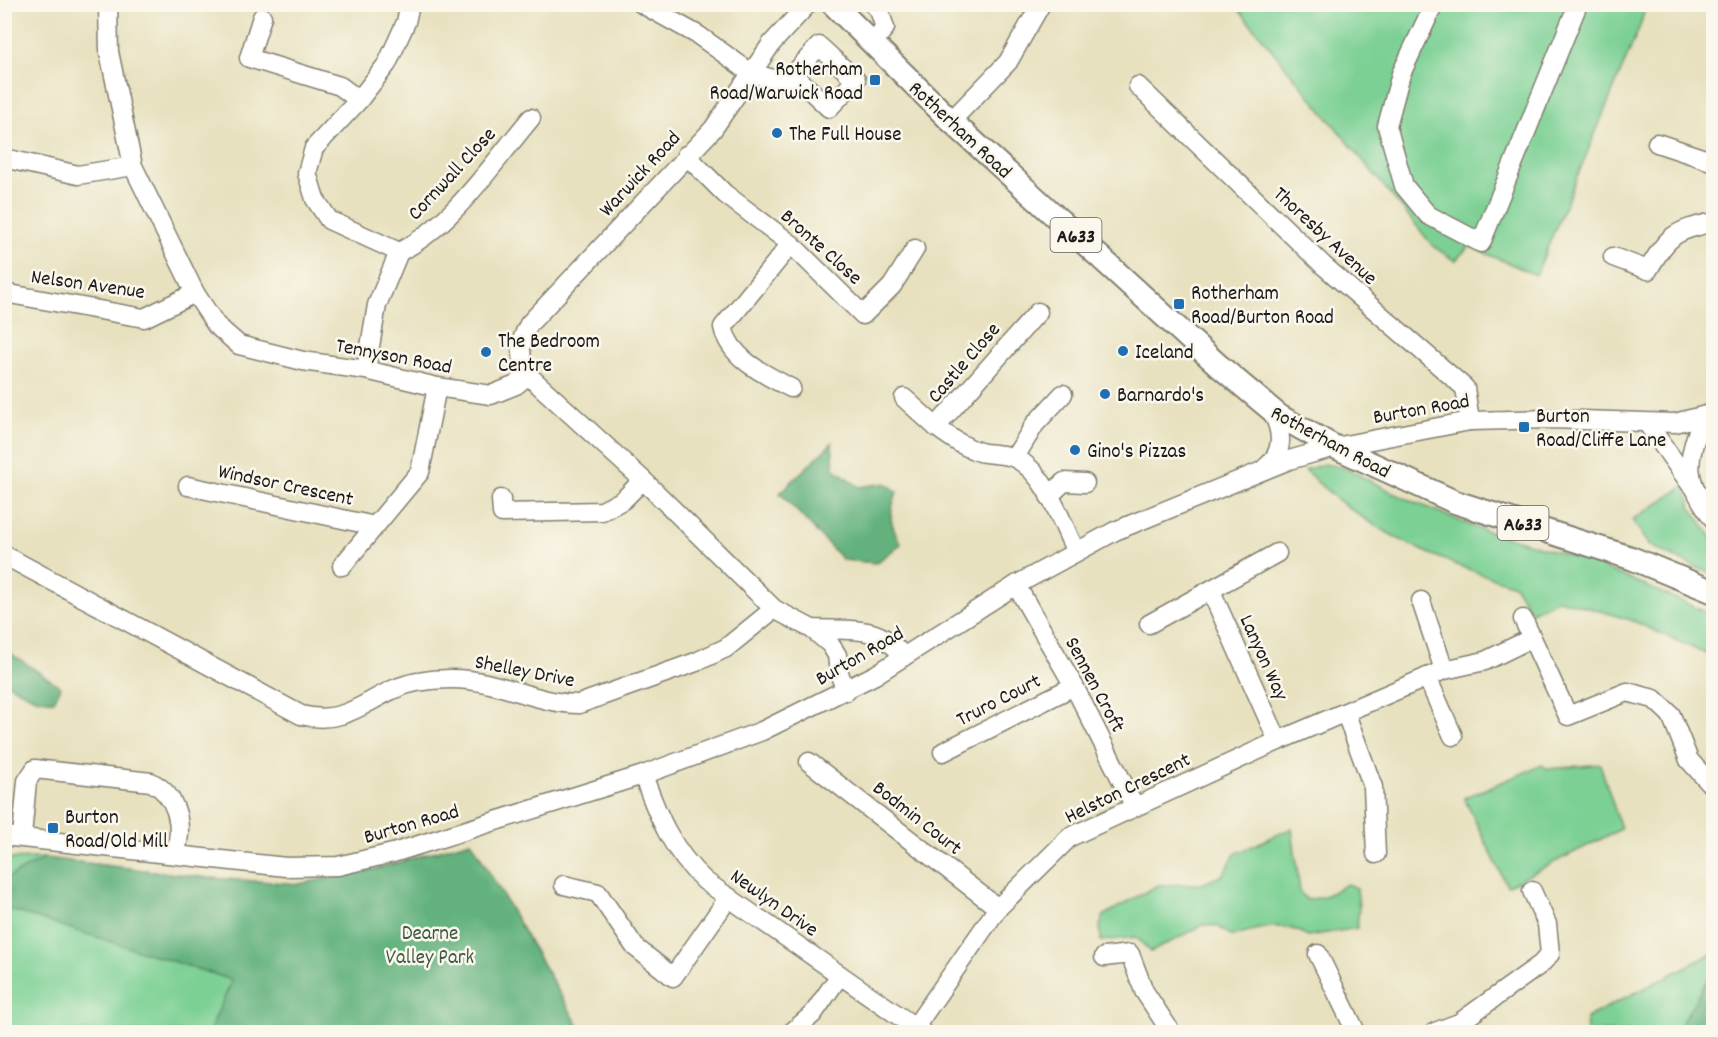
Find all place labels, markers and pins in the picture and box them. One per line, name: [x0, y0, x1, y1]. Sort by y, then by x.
place label: Rotherham Road/Warwick Road: [710, 56, 863, 110]
marker: Rotherham Road/Warwick Road: [868, 73, 882, 87]
place label: The Full House: [789, 121, 902, 151]
marker: The Full House: [770, 126, 784, 140]
place label: Rotherham Road/Burton Road: [1191, 280, 1334, 334]
marker: Rotherham Road/Burton Road: [1172, 297, 1186, 311]
place label: The Bedroom Centre: [498, 328, 600, 382]
place label: Iceland: [1135, 339, 1194, 369]
marker: Iceland: [1116, 344, 1130, 358]
marker: The Bedroom Centre: [479, 345, 493, 359]
place label: Barnardo's: [1117, 382, 1204, 412]
marker: Barnardo's: [1098, 387, 1112, 401]
place label: Burton Road/Cliffe Lane: [1536, 403, 1666, 457]
marker: Burton Road/Cliffe Lane: [1517, 420, 1531, 434]
place label: Gino's Pizzas: [1087, 438, 1186, 468]
marker: Gino's Pizzas: [1068, 443, 1082, 457]
place label: Burton Road/Old Mill: [65, 804, 168, 858]
marker: Burton Road/Old Mill: [46, 821, 60, 835]

